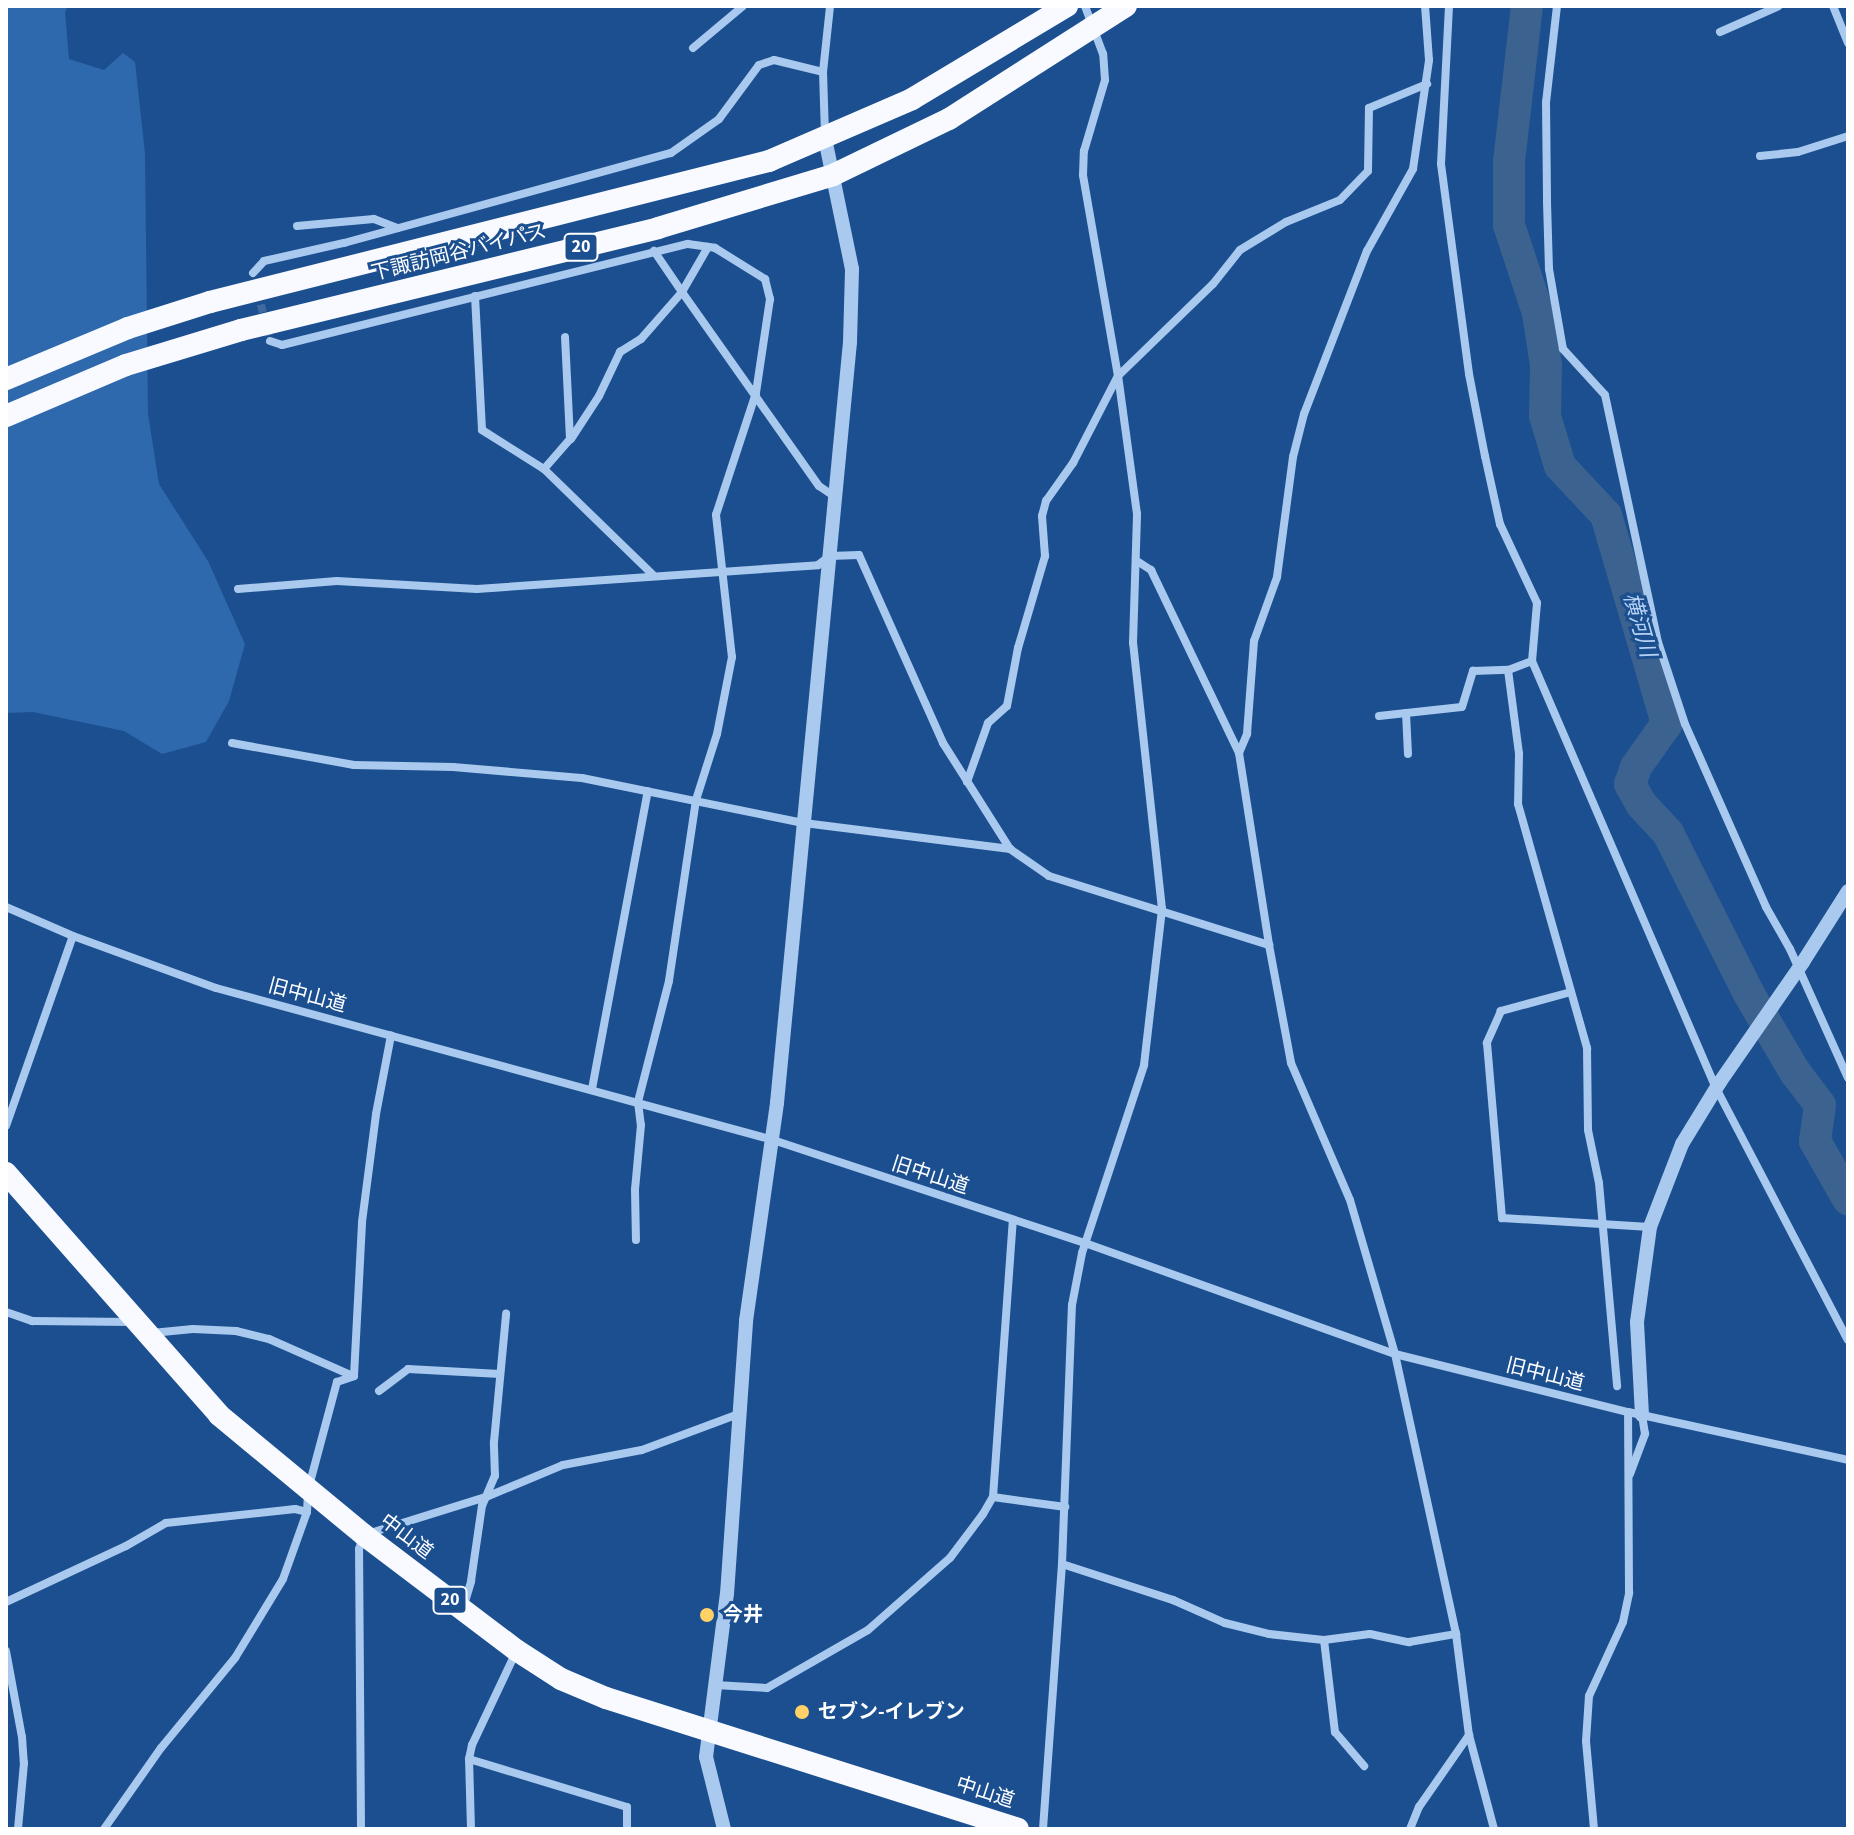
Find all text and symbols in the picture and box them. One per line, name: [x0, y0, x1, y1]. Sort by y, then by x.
street label: 下諏訪岡谷バイパス: [369, 220, 549, 286]
road number: 20: [563, 233, 599, 261]
water label: 横河川: [1617, 590, 1661, 660]
street label: 旧中山道: [265, 974, 349, 1018]
street label: 旧中山道: [888, 1152, 972, 1200]
street label: 旧中山道: [1503, 1354, 1587, 1396]
street label: 中山道: [375, 1509, 437, 1565]
road number: 20: [432, 1586, 468, 1614]
place label: 今井: [723, 1603, 763, 1627]
marker: 今井: [698, 1606, 716, 1624]
place label: セブン-イレブン: [818, 1700, 965, 1724]
marker: セブン-イレブン: [793, 1703, 811, 1721]
street label: 中山道: [953, 1772, 1017, 1814]

